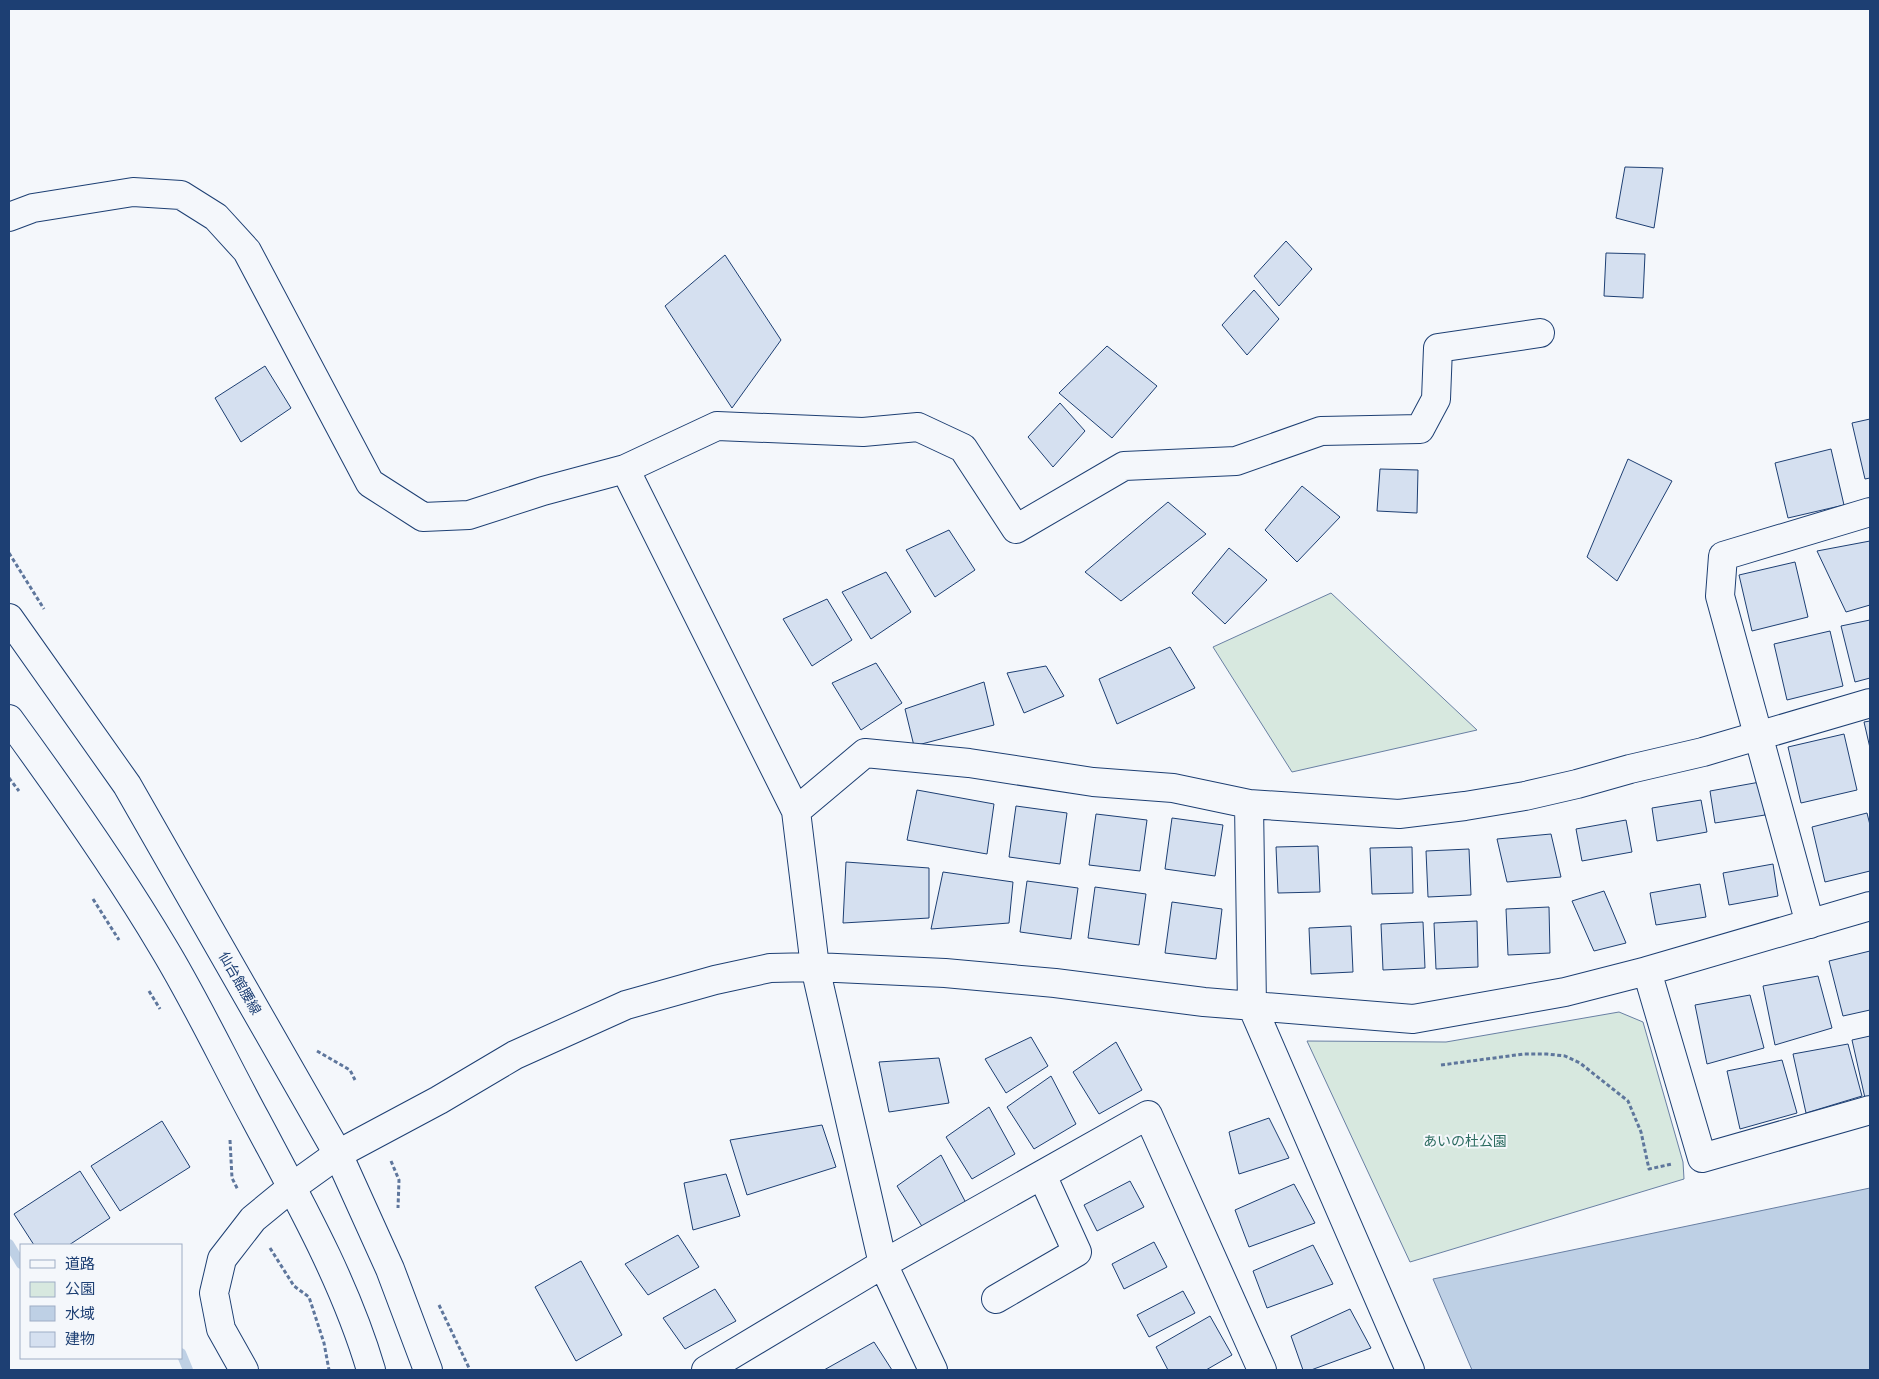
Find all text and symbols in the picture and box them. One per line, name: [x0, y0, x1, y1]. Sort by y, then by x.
street label: 仙台館腰線: [215, 948, 265, 1018]
park label: あいの杜公園: [1423, 1132, 1507, 1150]
legend: [20, 1244, 182, 1359]
text: 道路: [65, 1254, 95, 1273]
text: 公園: [65, 1279, 95, 1298]
text: 水域: [65, 1304, 95, 1323]
text: 建物: [65, 1329, 95, 1348]

